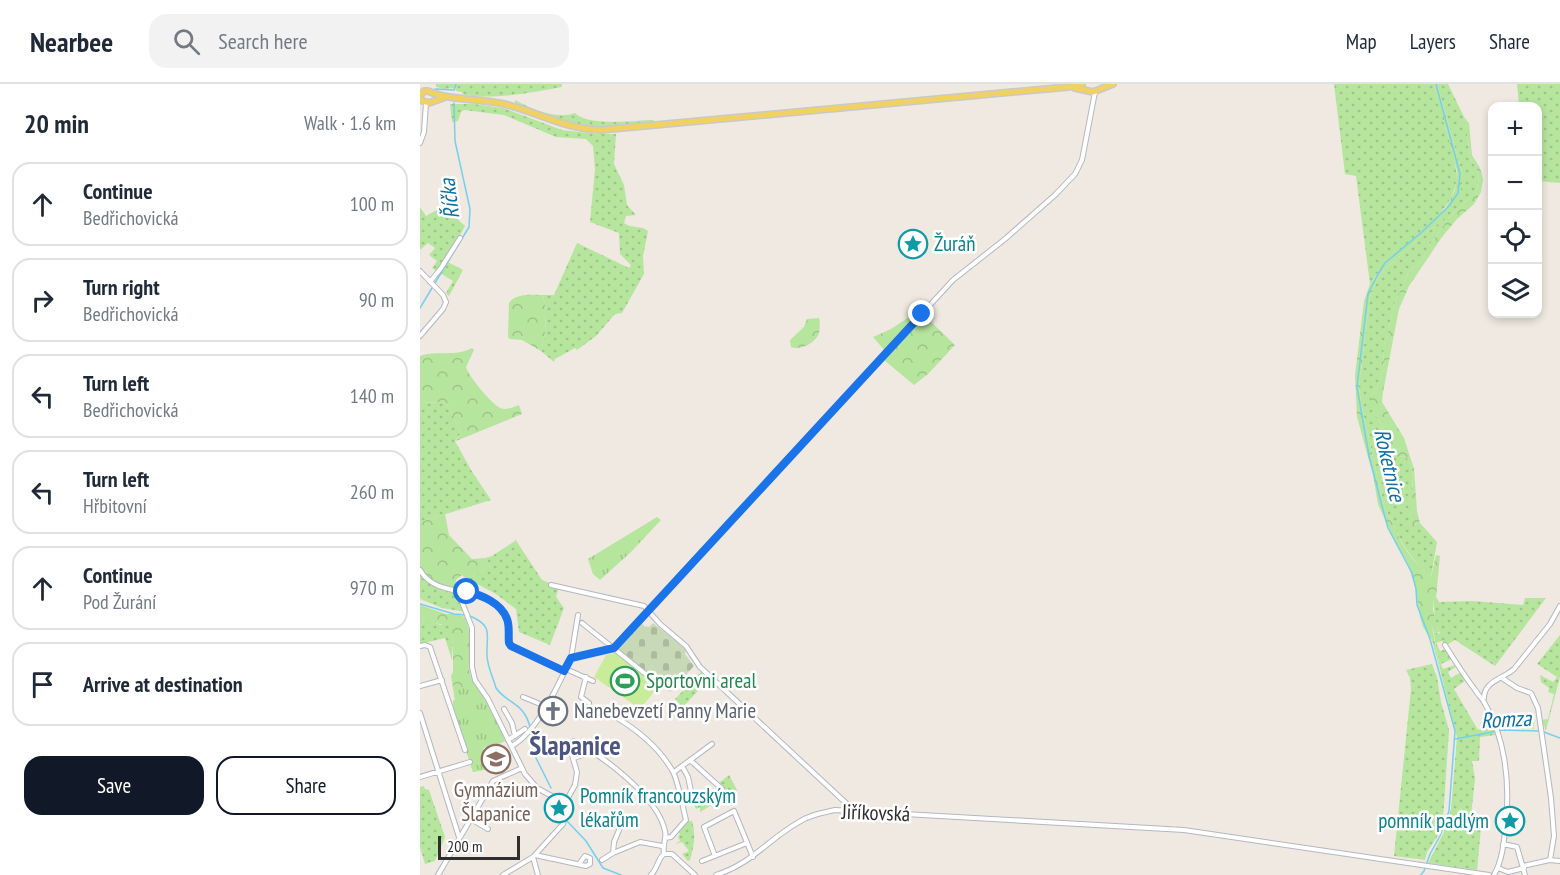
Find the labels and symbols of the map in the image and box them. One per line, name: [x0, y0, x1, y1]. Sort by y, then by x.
water label: Říčka: [432, 176, 465, 221]
place icon: Žuráň: [897, 228, 929, 260]
place label: Žuráň: [934, 230, 975, 257]
route end: [908, 300, 934, 326]
water label: Roketnice: [1368, 426, 1412, 506]
route start: [453, 578, 479, 604]
sports icon: Sportovni areal: [609, 665, 641, 697]
place label: Sportovni areal: [646, 667, 757, 694]
church icon: Nanebevzetí Panny Marie: [537, 695, 569, 727]
place label: Nanebevzetí Panny Marie: [574, 697, 756, 724]
water label: Romza: [1480, 704, 1533, 734]
district label: Šlapanice: [529, 728, 621, 762]
school or university icon: Gymnázium Šlapanice: [480, 743, 512, 775]
place label: Gymnázium Šlapanice: [454, 776, 538, 827]
place label: Pomník francouzským lékařům: [580, 782, 736, 833]
place icon: Pomník francouzským lékařům: [543, 792, 575, 824]
street label: Jiříkovská: [840, 798, 911, 827]
place icon: pomník padlým: [1494, 805, 1526, 837]
place label: pomník padlým: [1378, 807, 1489, 834]
scale bar: [438, 833, 520, 860]

